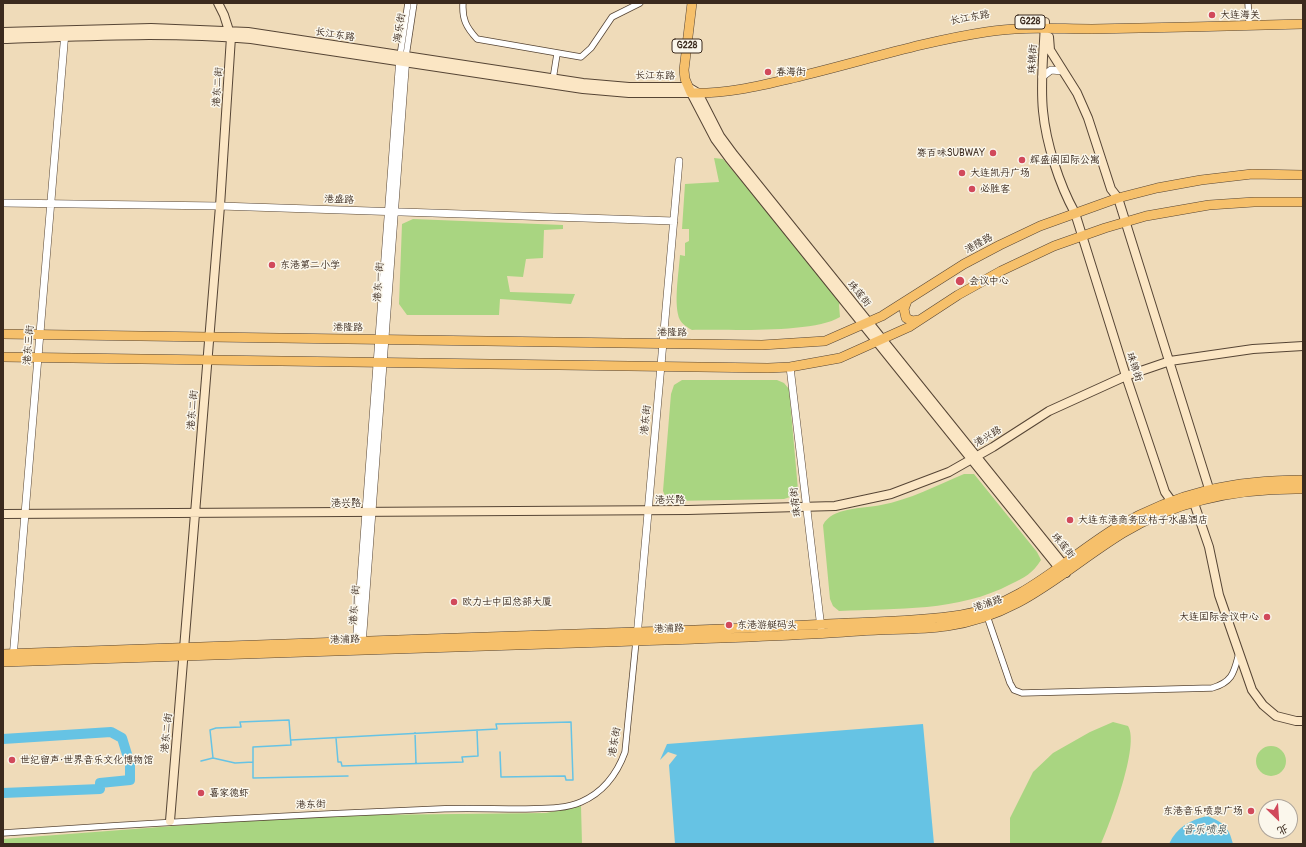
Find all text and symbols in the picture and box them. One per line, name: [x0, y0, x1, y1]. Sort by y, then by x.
street label: 长江东路: [949, 9, 991, 27]
place label: 大连海关: [1220, 9, 1260, 21]
marker: 大连海关: [1207, 10, 1217, 20]
street label: 海乐街: [392, 12, 408, 44]
road number: G228: [1015, 15, 1045, 29]
street label: 长江东路: [314, 26, 356, 44]
road number: G228: [672, 39, 702, 53]
street label: 珠锦街: [1026, 44, 1040, 74]
place label: 春海街: [776, 66, 806, 78]
street label: 港东二街: [211, 67, 225, 107]
marker: 春海街: [763, 67, 773, 77]
street label: 长江东路: [635, 70, 675, 82]
place label: 赛百味SUBWAY: [917, 147, 985, 159]
marker: 赛百味SUBWAY: [988, 148, 998, 158]
place label: 辉盛阁国际公寓: [1030, 154, 1100, 166]
marker: 辉盛阁国际公寓: [1017, 155, 1027, 165]
place label: 大连凯丹广场: [970, 167, 1030, 179]
marker: 大连凯丹广场: [957, 168, 967, 178]
place label: 必胜客: [980, 183, 1010, 195]
marker: 必胜客: [967, 184, 977, 194]
street label: 港盛路: [324, 193, 354, 207]
street label: 港隆路: [963, 232, 995, 256]
place label: 东港第二小学: [280, 259, 340, 271]
marker: 东港第二小学: [267, 260, 277, 270]
street label: 港东一街: [372, 262, 386, 302]
marker: 会议中心: [954, 275, 966, 287]
place label: 会议中心: [969, 275, 1009, 287]
street label: 珠莲街: [845, 279, 873, 309]
street label: 港隆路: [333, 322, 363, 334]
street label: 港东三街: [21, 325, 37, 365]
street label: 港隆路: [657, 327, 687, 339]
street label: 珠锦街: [1124, 351, 1144, 383]
street label: 港东二街: [185, 390, 201, 430]
street label: 港东街: [638, 404, 654, 436]
street label: 港兴路: [972, 424, 1004, 450]
street label: 珠荷街: [788, 486, 804, 518]
street label: 港兴路: [655, 494, 685, 506]
street label: 港兴路: [331, 497, 361, 509]
place label: 大连东港商务区桔子水晶酒店: [1078, 514, 1208, 526]
marker: 大连东港商务区桔子水晶酒店: [1065, 515, 1075, 525]
street label: 珠莲街: [1049, 531, 1077, 561]
street label: 港东一街: [348, 585, 362, 625]
street label: 港浦路: [972, 594, 1004, 614]
place label: 欧力士中国总部大厦: [462, 596, 552, 608]
marker: 欧力士中国总部大厦: [449, 597, 459, 607]
place label: 大连国际会议中心: [1179, 611, 1259, 623]
marker: 大连国际会议中心: [1262, 612, 1272, 622]
place label: 东港游艇码头: [737, 619, 797, 631]
marker: 东港游艇码头: [724, 620, 734, 630]
street label: 港浦路: [654, 622, 684, 636]
street label: 港浦路: [330, 633, 360, 647]
street label: 港东二街: [159, 712, 175, 754]
street label: 港东街: [606, 726, 624, 758]
place label: 世纪留声·世界音乐文化博物馆: [20, 754, 153, 766]
marker: 世纪留声·世界音乐文化博物馆: [7, 755, 17, 765]
place label: 喜家德虾: [209, 787, 249, 799]
marker: 喜家德虾: [196, 788, 206, 798]
street label: 港东街: [296, 798, 326, 812]
north arrow: [1258, 799, 1298, 839]
place label: 东港音乐喷泉广场: [1163, 805, 1243, 817]
marker: 东港音乐喷泉广场: [1246, 806, 1256, 816]
text: 北: [1275, 821, 1291, 838]
water label: 音乐喷泉: [1183, 823, 1227, 837]

